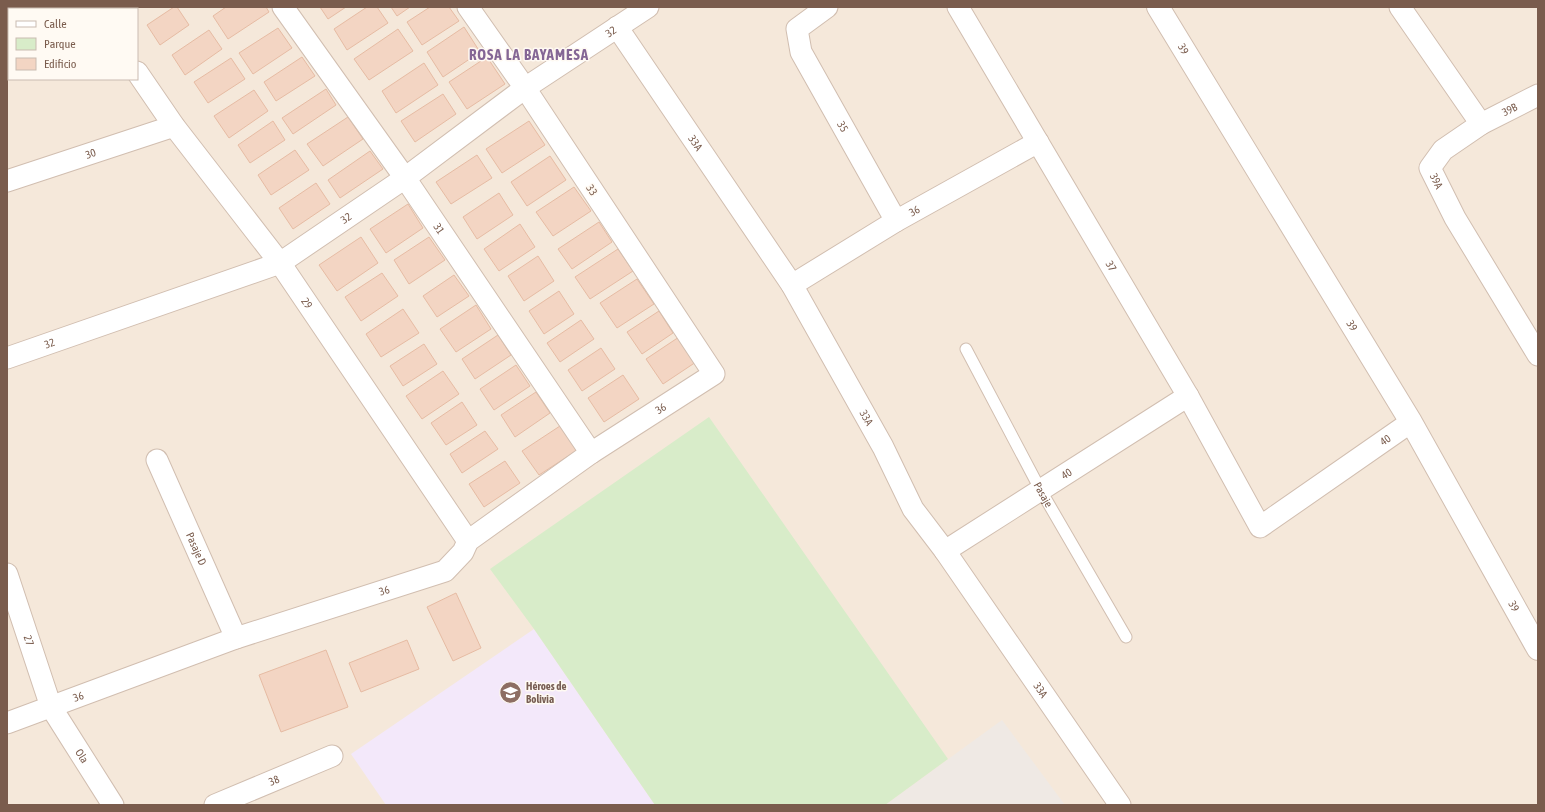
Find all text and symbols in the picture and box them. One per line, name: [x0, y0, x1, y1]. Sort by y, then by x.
legend: [8, 8, 138, 80]
text: Calle: [44, 17, 67, 31]
street label: 32: [603, 24, 618, 39]
text: Parque: [44, 37, 76, 51]
street label: 39: [1176, 41, 1191, 56]
district label: ROSA LA BAYAMESA: [469, 46, 589, 63]
text: Edificio: [44, 57, 77, 71]
street label: 39B: [1500, 100, 1520, 118]
street label: 35: [835, 119, 851, 134]
street label: 33A: [686, 133, 705, 153]
street label: 30: [84, 146, 97, 161]
street label: 39A: [1428, 171, 1446, 191]
street label: 33: [584, 182, 600, 198]
street label: 36: [907, 203, 922, 219]
street label: 32: [338, 210, 354, 226]
street label: 31: [431, 221, 447, 236]
street label: 37: [1103, 259, 1119, 274]
street label: 29: [299, 295, 315, 311]
street label: 39: [1344, 318, 1360, 333]
street label: 32: [43, 336, 56, 351]
street label: 36: [653, 400, 668, 416]
street label: 33A: [857, 408, 876, 428]
street label: 40: [1378, 432, 1393, 448]
street label: 40: [1059, 466, 1074, 481]
street label: Pasaje: [1032, 480, 1055, 509]
street label: Pasaje D: [184, 530, 209, 567]
street label: 36: [378, 583, 391, 598]
street label: 39: [1506, 599, 1522, 614]
street label: 27: [22, 634, 36, 647]
school or university icon: Héroes de Bolivia: [497, 679, 523, 705]
place label: Héroes de Bolivia: [526, 680, 566, 705]
street label: 33A: [1031, 680, 1050, 700]
street label: 36: [71, 689, 85, 704]
street label: Ola: [73, 747, 91, 765]
street label: 38: [267, 773, 281, 788]

